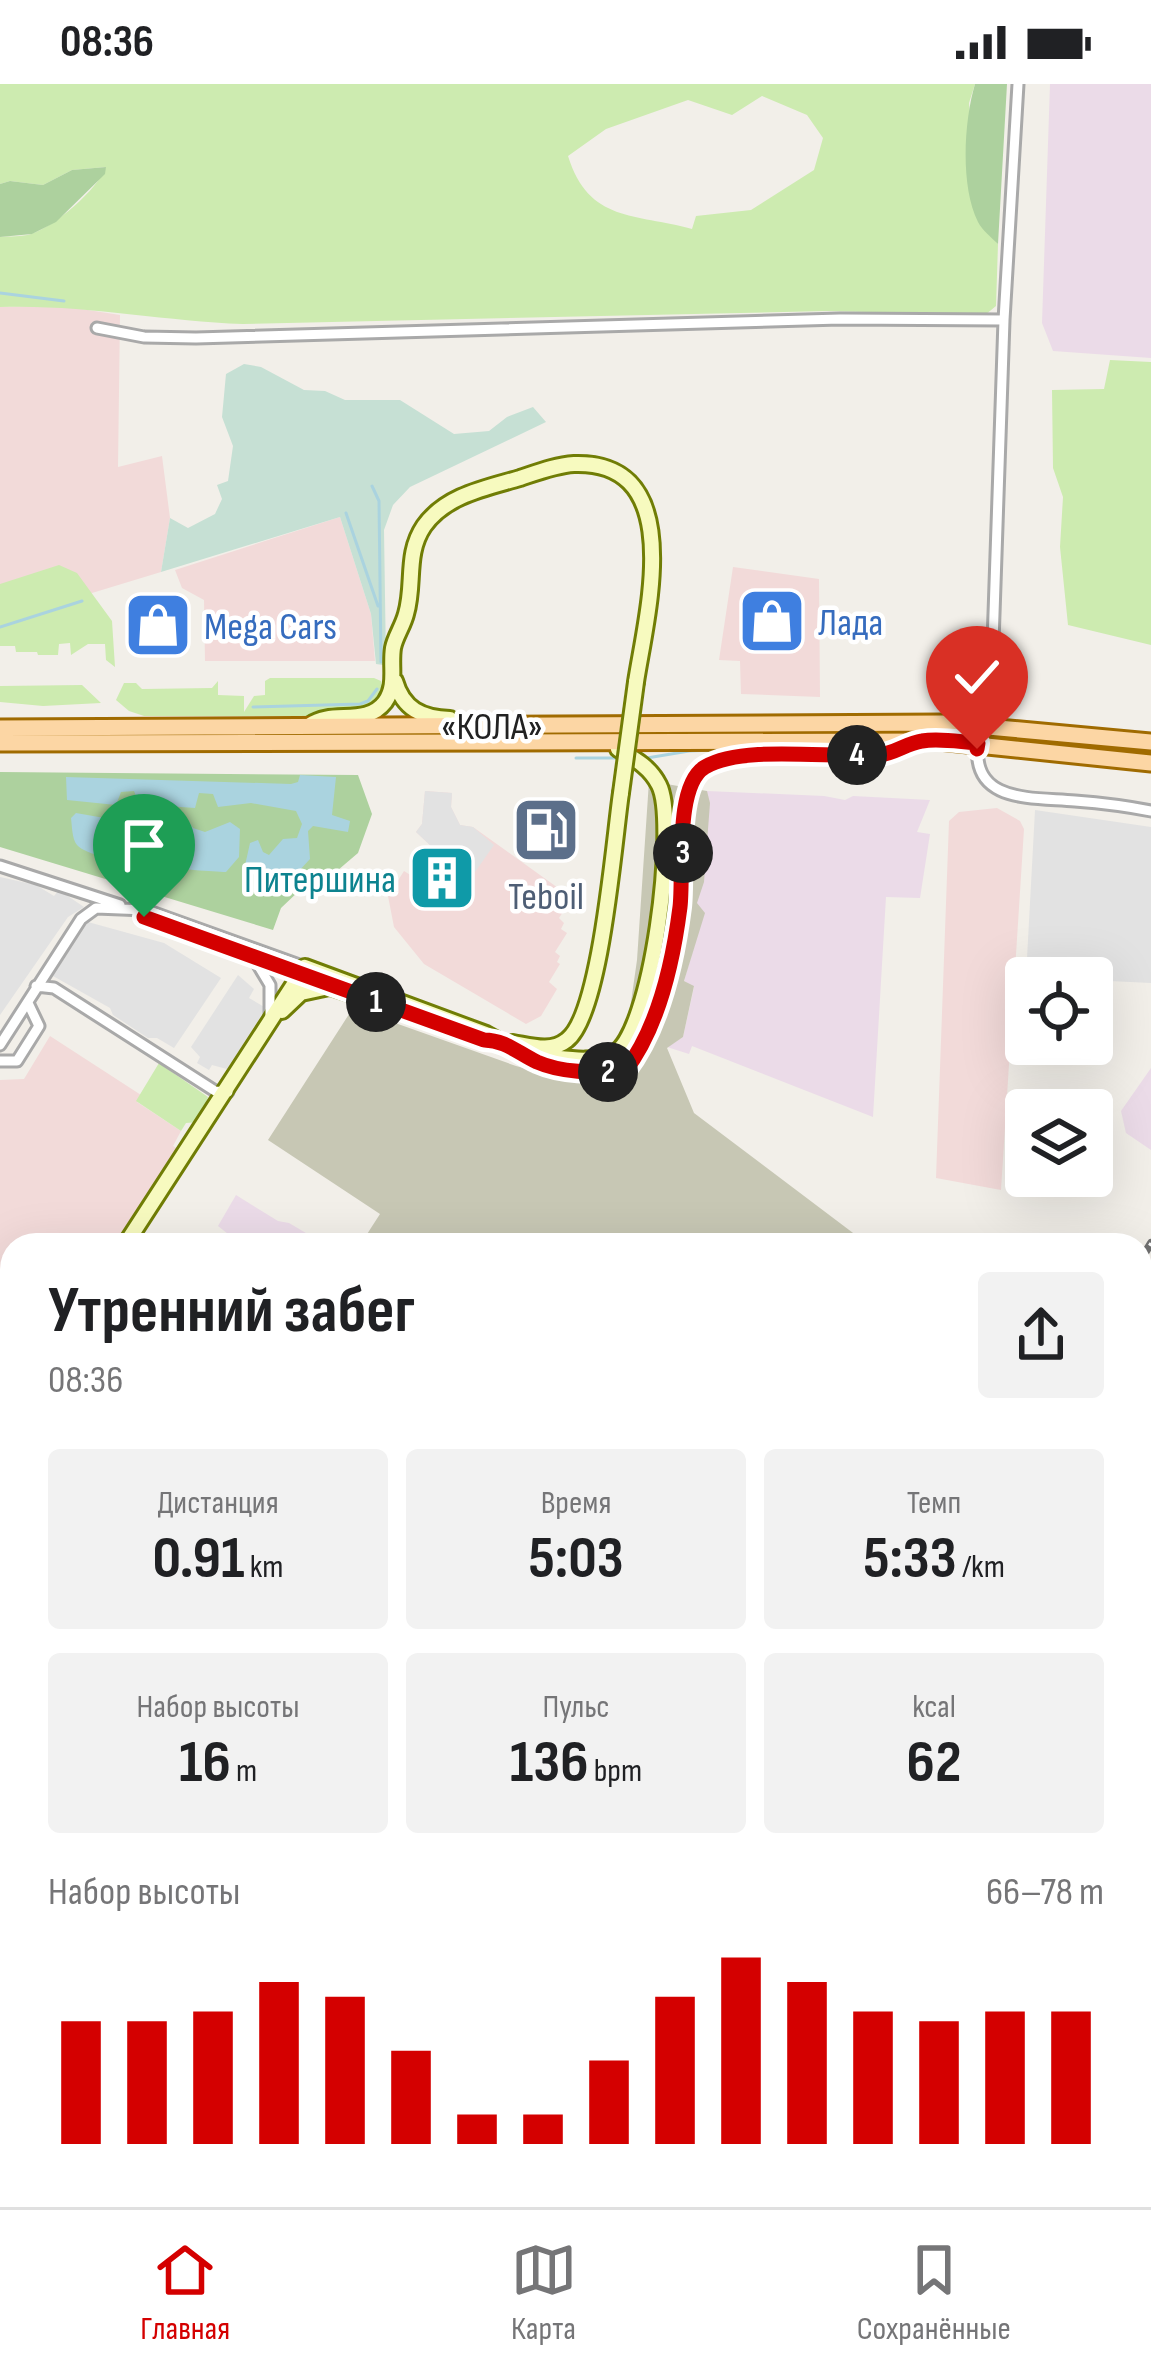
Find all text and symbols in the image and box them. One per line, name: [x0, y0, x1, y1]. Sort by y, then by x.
text: 08:36: [60, 15, 154, 70]
shop icon: Лада: [737, 586, 807, 656]
shop icon: Mega Cars: [123, 590, 193, 660]
place label: Лада: [818, 600, 883, 647]
place label: Mega Cars: [204, 604, 337, 651]
pin: [926, 626, 1028, 749]
icon: check: [944, 644, 1010, 710]
street label: «КОЛА»: [441, 704, 543, 751]
pin: 4: [827, 725, 887, 785]
text: 4: [849, 735, 865, 775]
pin: [93, 794, 195, 917]
fuel station icon: Teboil: [511, 795, 581, 865]
icon: arrive: [111, 812, 177, 878]
pin: 3: [653, 823, 713, 883]
text: 3: [676, 833, 690, 873]
building icon: Питершина: [407, 843, 477, 913]
place label: Питершина: [244, 857, 396, 904]
place label: Teboil: [508, 874, 584, 921]
map controls: [1005, 957, 1113, 1197]
button: locate: [1005, 957, 1113, 1065]
pin: 1: [346, 972, 406, 1032]
text: 1: [370, 982, 382, 1022]
pin: 2: [578, 1042, 638, 1102]
text: 2: [601, 1052, 615, 1092]
button: layers: [1005, 1089, 1113, 1197]
text: Утренний забег: [48, 1272, 415, 1351]
button: share: [978, 1272, 1104, 1398]
text: 08:36: [48, 1357, 123, 1404]
text: Дистанция: [157, 1483, 279, 1523]
text: Время: [541, 1483, 611, 1523]
text: Темп: [907, 1483, 961, 1523]
text: 0.91: [152, 1523, 244, 1595]
text: 5:03: [528, 1523, 624, 1595]
text: 5:33: [863, 1523, 957, 1595]
text: km: [244, 1547, 284, 1587]
text: /km: [957, 1547, 1005, 1587]
text: Набор высоты: [137, 1687, 299, 1727]
text: Пульс: [542, 1687, 610, 1727]
text: kcal: [912, 1687, 956, 1727]
text: 16: [179, 1727, 231, 1799]
text: 136: [510, 1727, 588, 1799]
text: 62: [907, 1727, 961, 1799]
text: m: [231, 1751, 257, 1791]
text: bpm: [588, 1751, 642, 1791]
text: Набор высоты: [48, 1869, 240, 1916]
text: 66–78 m: [986, 1869, 1104, 1916]
tab: Главная: [140, 2237, 230, 2349]
tab: Карта: [511, 2237, 577, 2349]
tab: Сохранённые: [857, 2237, 1011, 2349]

